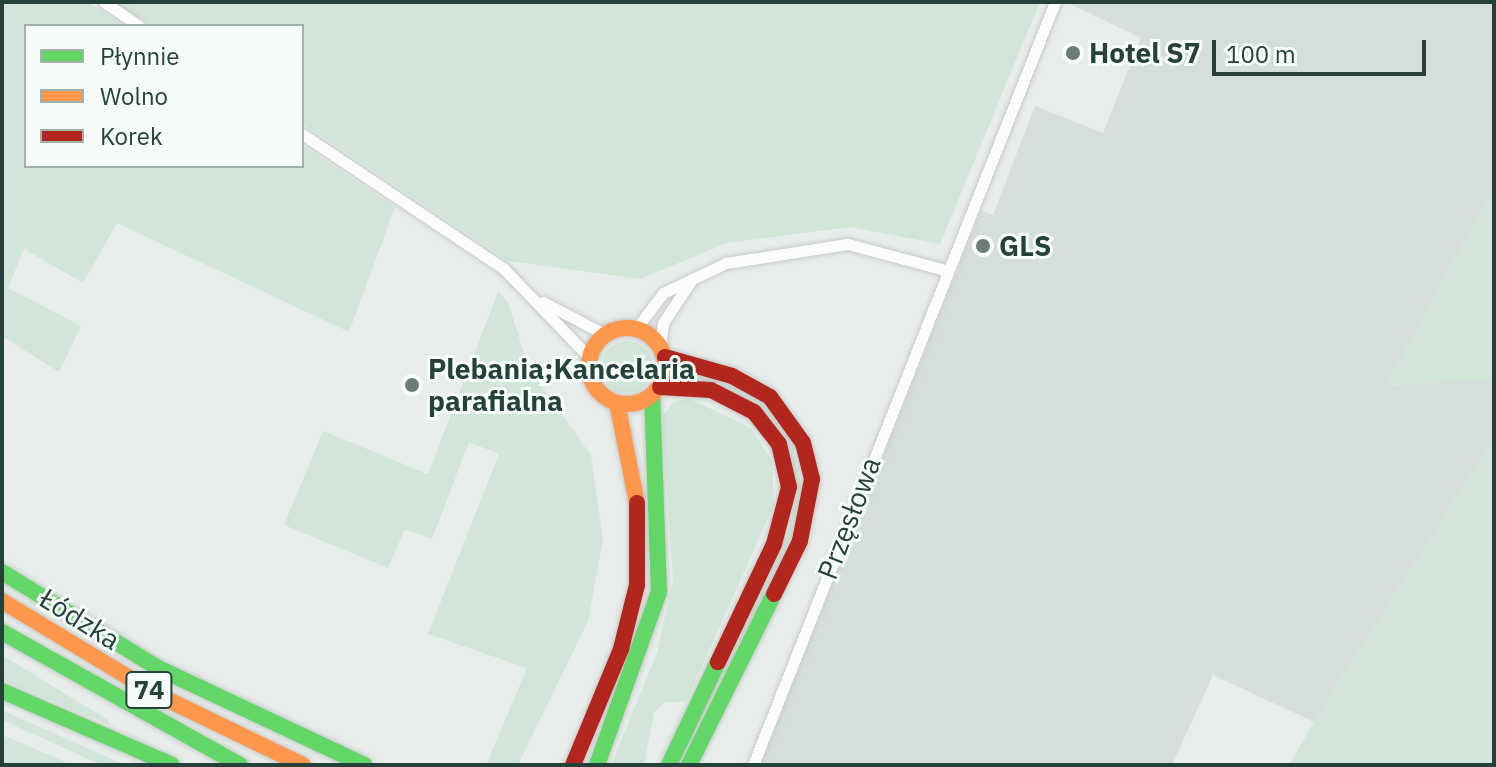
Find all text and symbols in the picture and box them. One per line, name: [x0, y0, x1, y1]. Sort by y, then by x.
legend: [24, 24, 304, 168]
scale bar: [1216, 24, 1430, 74]
place label: Hotel S7: [1089, 36, 1201, 70]
text: 100 m: [1226, 38, 1296, 70]
text: Płynnie: [100, 40, 179, 72]
marker: Hotel S7: [1064, 44, 1082, 62]
text: Wolno: [100, 80, 168, 112]
text: Korek: [100, 120, 163, 152]
place label: GLS: [999, 229, 1051, 263]
marker: GLS: [974, 237, 992, 255]
place label: Plebania;Kancelaria parafialna: [428, 352, 695, 418]
marker: Plebania;Kancelaria parafialna: [403, 376, 421, 394]
street label: Przęsłowa: [810, 452, 888, 584]
street label: Łódzka: [34, 581, 126, 657]
road number: 74: [125, 668, 173, 712]

